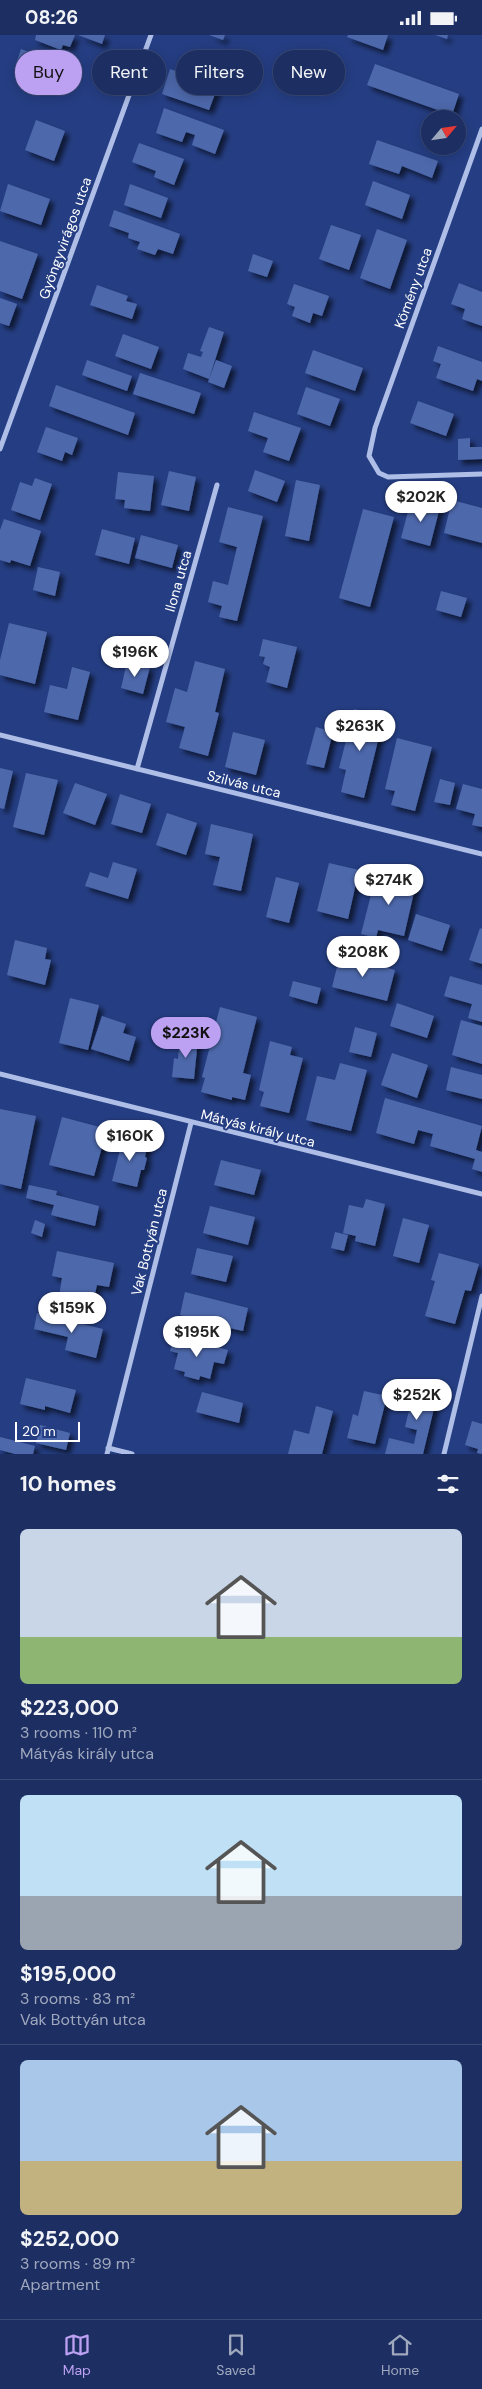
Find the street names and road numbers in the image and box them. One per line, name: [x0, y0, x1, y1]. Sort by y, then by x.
street label: Gyöngyvirágos utca: [35, 174, 95, 302]
street label: Kömény utca: [390, 245, 436, 331]
street label: Ilona utca: [161, 548, 195, 614]
street label: Szilvás utca: [205, 766, 283, 802]
street label: Mátyás király utca: [199, 1105, 317, 1151]
street label: Vak Bottyán utca: [127, 1186, 171, 1298]

